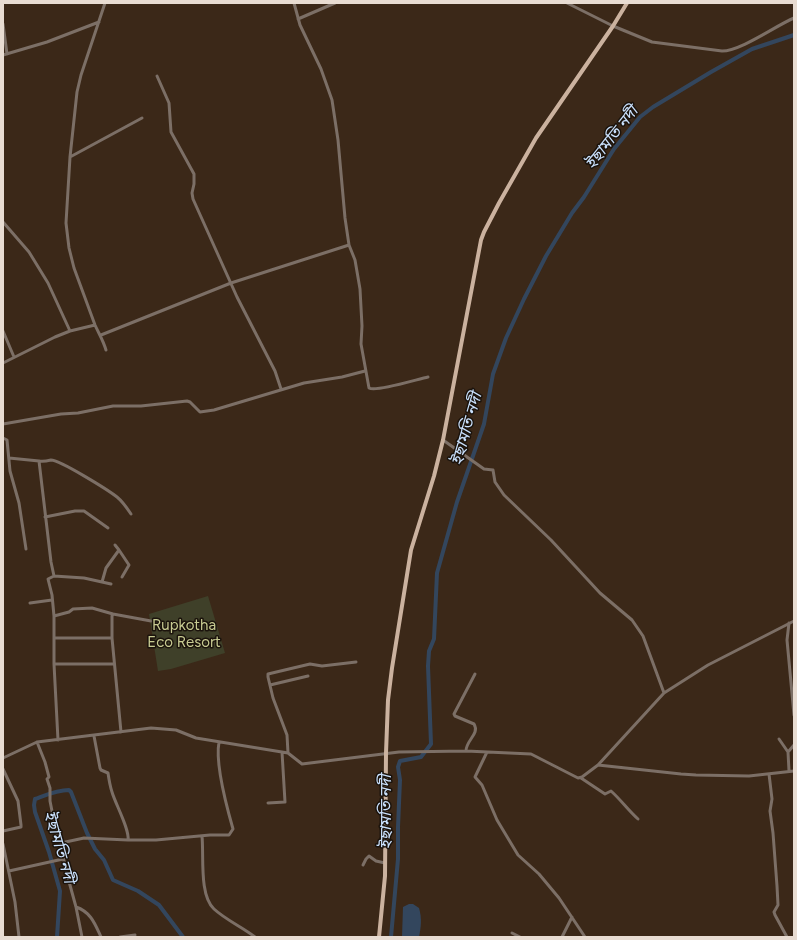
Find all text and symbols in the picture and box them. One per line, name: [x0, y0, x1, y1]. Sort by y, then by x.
water label: ইছামতি নদী: [581, 103, 643, 173]
water label: ইছামতি নদী: [447, 391, 487, 467]
park label: Rupkotha Eco Resort: [147, 617, 221, 652]
water label: ইছামতি নদী: [376, 775, 396, 849]
water label: ইছামতি নদী: [39, 809, 79, 885]

